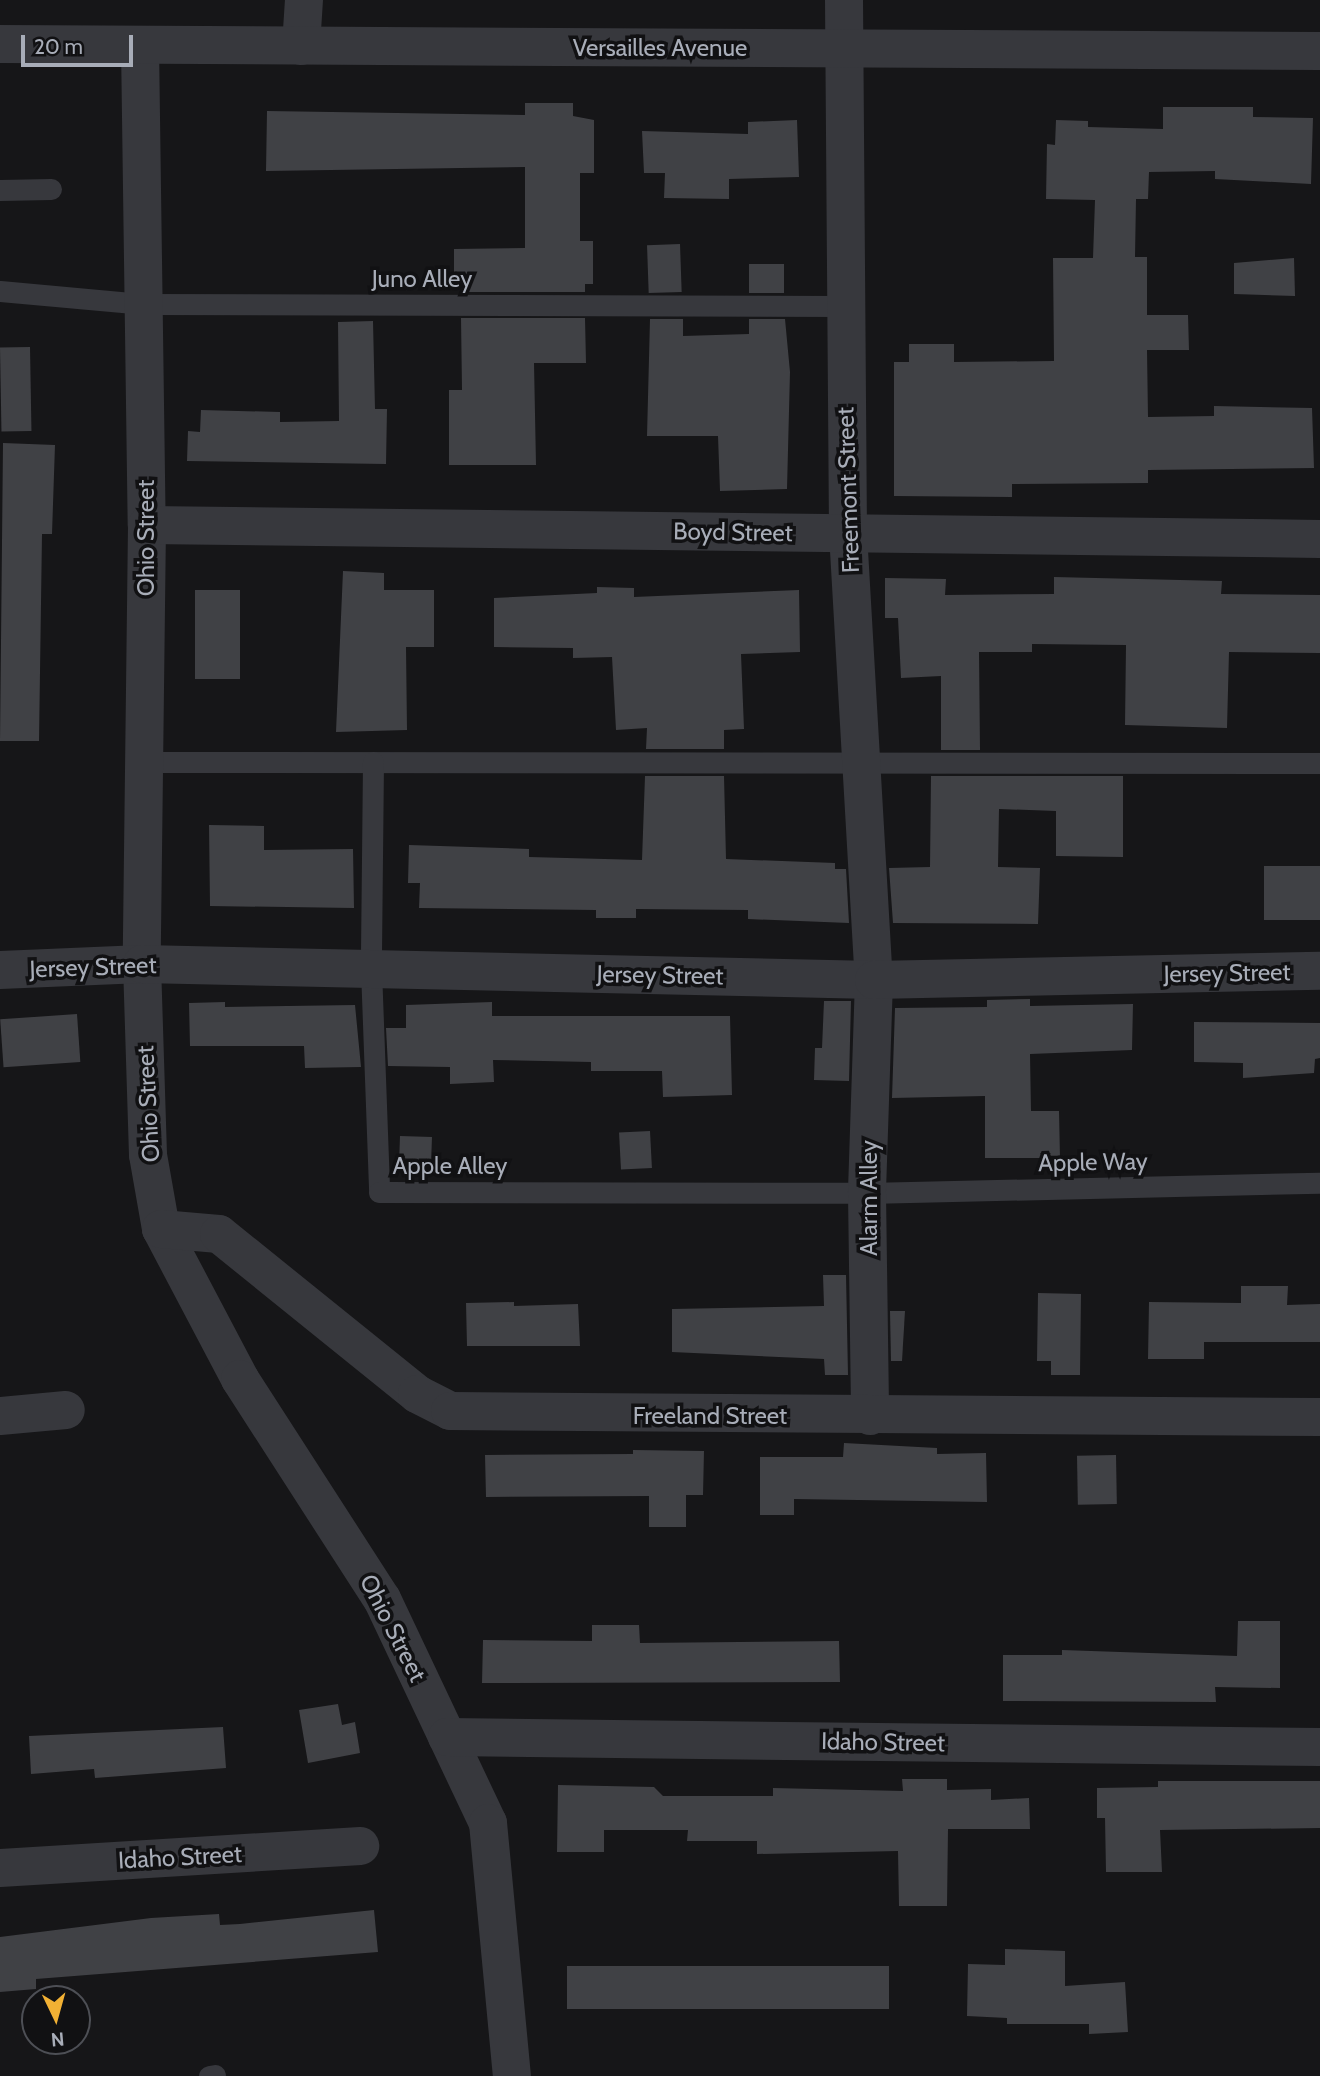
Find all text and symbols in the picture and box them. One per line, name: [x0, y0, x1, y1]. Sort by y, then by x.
scale bar: [24, 21, 136, 65]
text: 20 m: [34, 34, 83, 59]
street label: Versailles Avenue: [573, 34, 747, 62]
street label: Juno Alley: [372, 265, 472, 293]
street label: Freemont Street: [831, 407, 865, 573]
street label: Ohio Street: [132, 480, 160, 596]
street label: Boyd Street: [673, 517, 793, 547]
street label: Jersey Street: [29, 950, 157, 984]
street label: Jersey Street: [1163, 957, 1291, 989]
street label: Jersey Street: [596, 959, 724, 991]
street label: Ohio Street: [131, 1045, 165, 1163]
street label: Alarm Alley: [855, 1140, 883, 1256]
street label: Apple Way: [1038, 1147, 1148, 1177]
street label: Apple Alley: [393, 1152, 507, 1180]
street label: Freeland Street: [633, 1402, 787, 1430]
street label: Ohio Street: [354, 1569, 432, 1687]
street label: Idaho Street: [821, 1727, 945, 1757]
street label: Idaho Street: [117, 1839, 243, 1875]
north arrow: [21, 1985, 91, 2055]
text: N: [50, 2027, 65, 2051]

